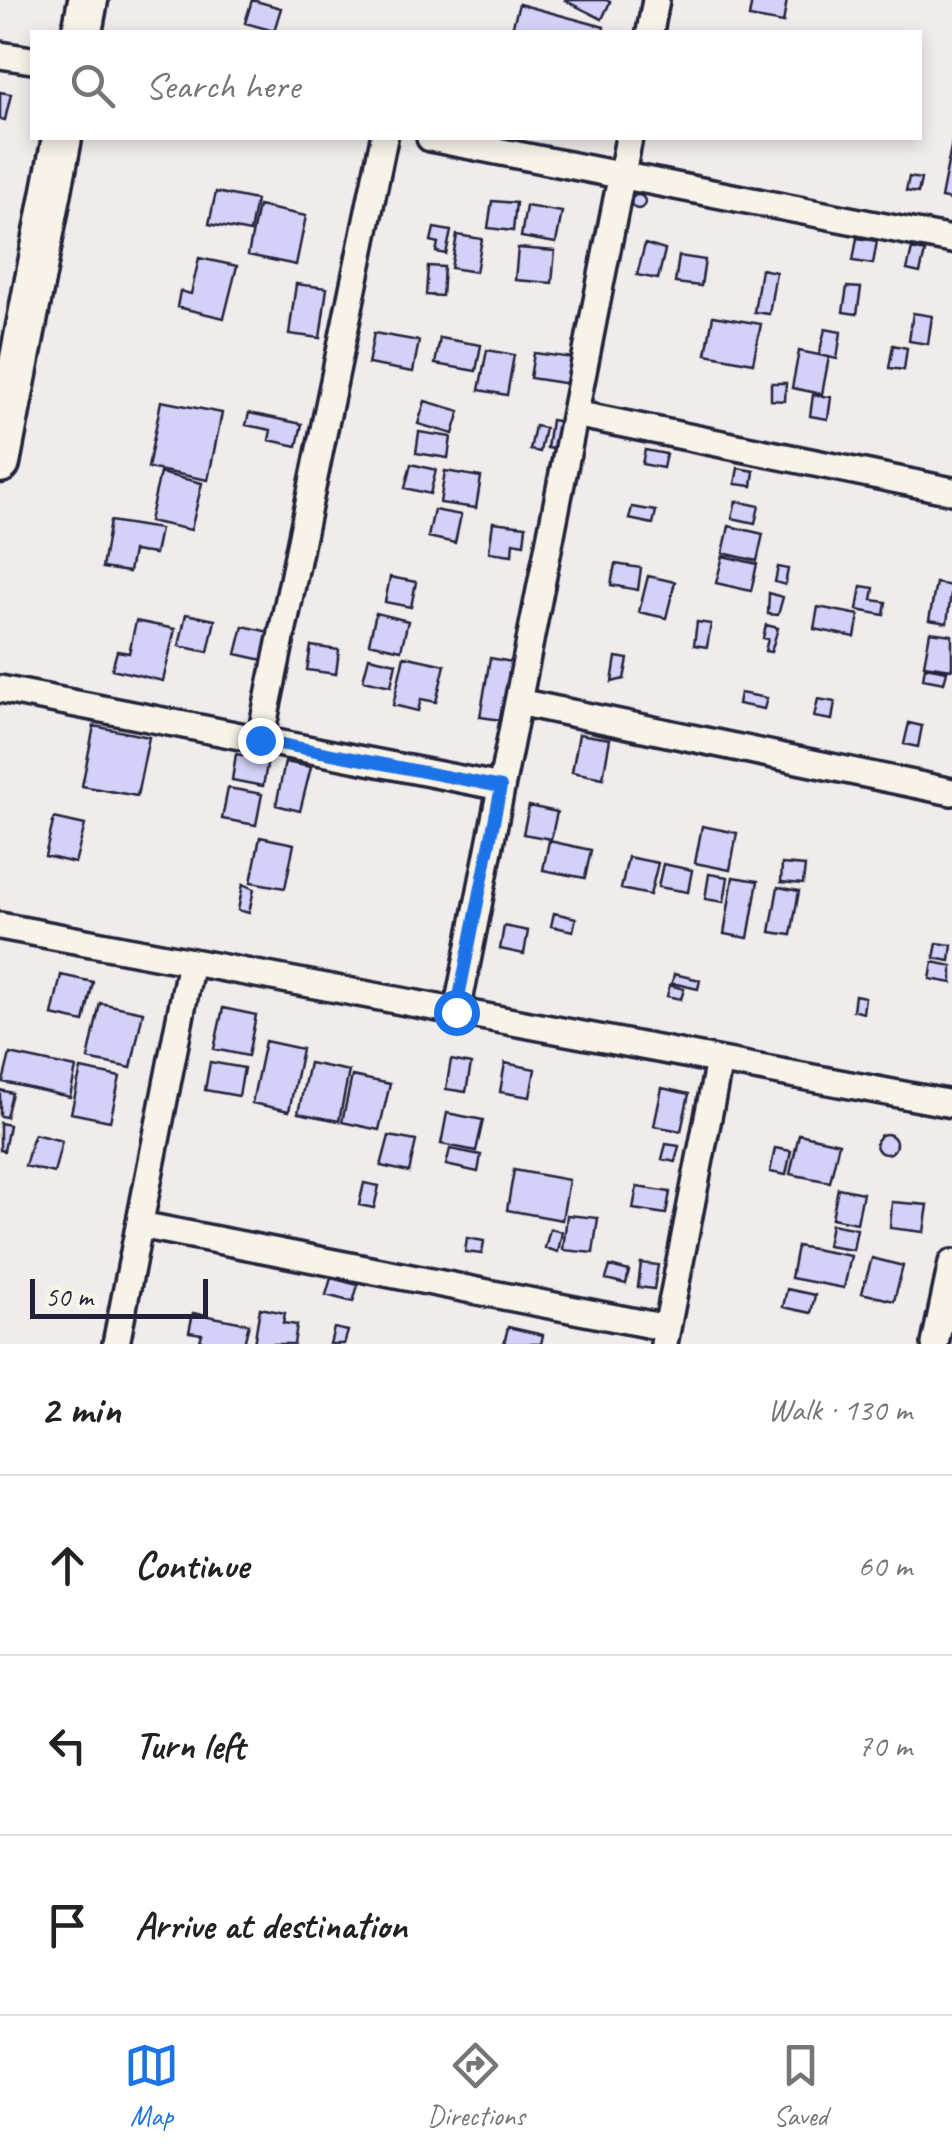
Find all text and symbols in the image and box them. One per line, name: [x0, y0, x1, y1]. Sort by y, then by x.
search box: [30, 30, 922, 140]
icon: search: [65, 58, 120, 113]
text: Search here: [145, 62, 300, 109]
route end: [238, 718, 284, 764]
route start: [434, 990, 480, 1036]
scale bar: [30, 1274, 208, 1318]
text: 50 m: [45, 1279, 93, 1314]
text: 2 min: [40, 1383, 120, 1436]
text: Walk · 130 m: [768, 1389, 912, 1430]
icon: ahead: [40, 1538, 95, 1593]
text: Continue: [135, 1542, 249, 1589]
text: 60 m: [858, 1545, 912, 1586]
icon: left: [40, 1718, 95, 1773]
text: Turn left: [135, 1722, 245, 1769]
text: 70 m: [858, 1725, 912, 1766]
icon: arrive: [40, 1898, 95, 1953]
text: Arrive at destination: [135, 1902, 407, 1949]
tab: Map: [124, 2038, 179, 2133]
tab: Directions: [427, 2038, 525, 2133]
tab: Saved: [773, 2038, 828, 2133]

